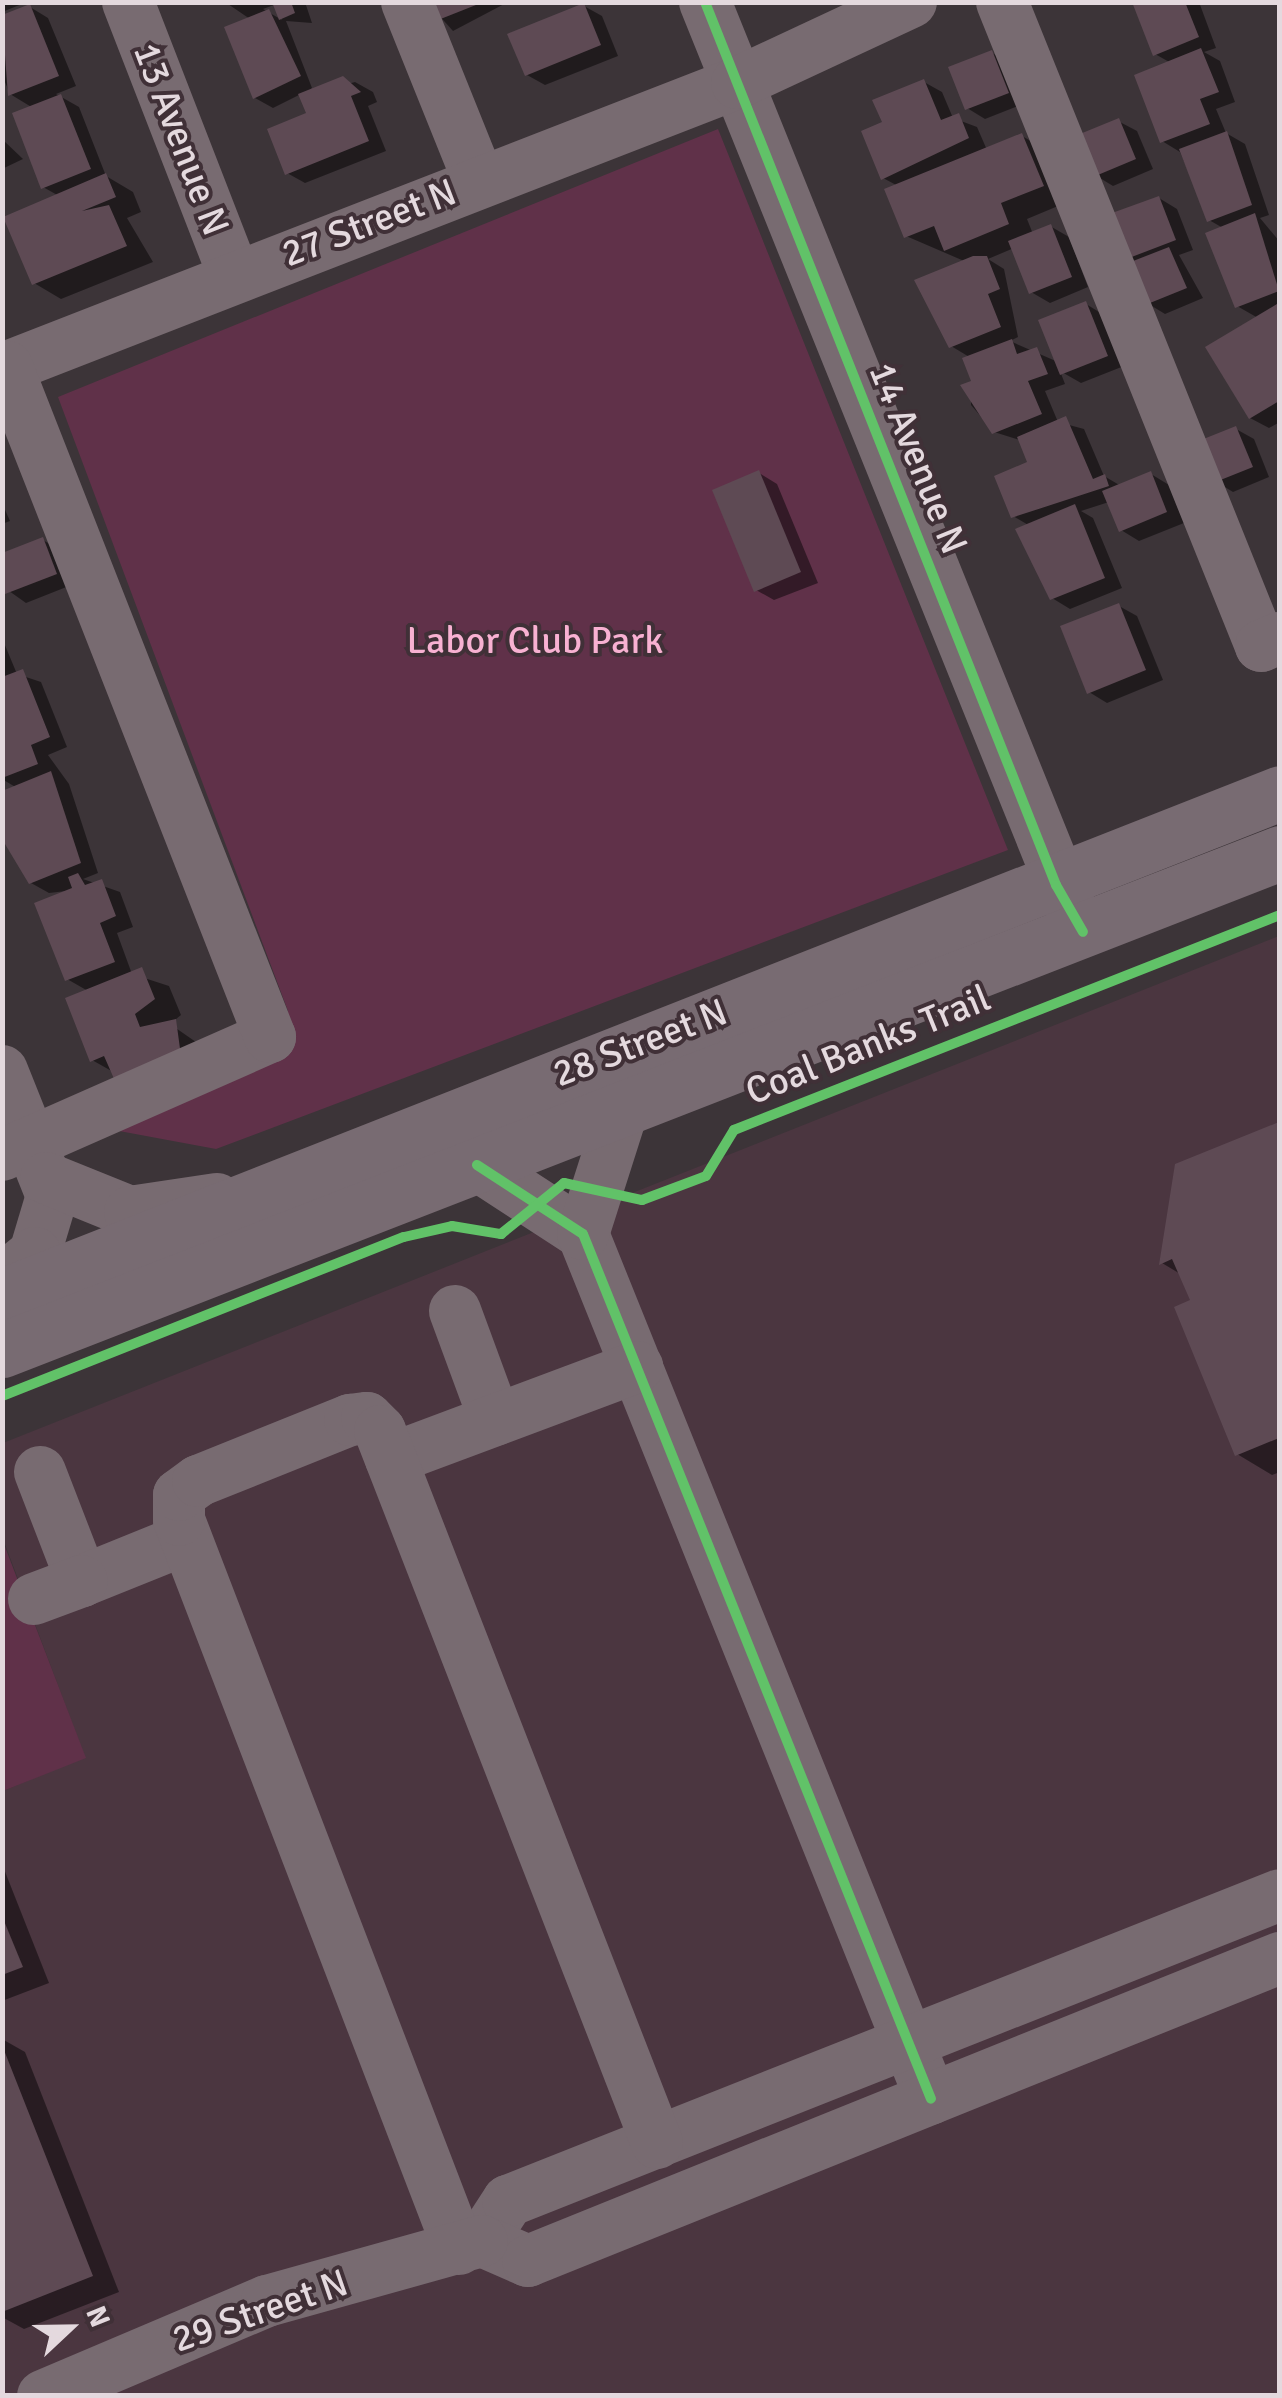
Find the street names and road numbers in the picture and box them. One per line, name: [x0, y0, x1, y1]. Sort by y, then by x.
street label: 13 Avenue N: [123, 36, 239, 242]
street label: 27 Street N: [276, 169, 462, 277]
street label: 14 Avenue N: [859, 356, 977, 560]
street label: Coal Banks Trail: [739, 975, 997, 1115]
street label: 28 Street N: [547, 989, 733, 1097]
street label: 29 Street N: [166, 2260, 354, 2362]

